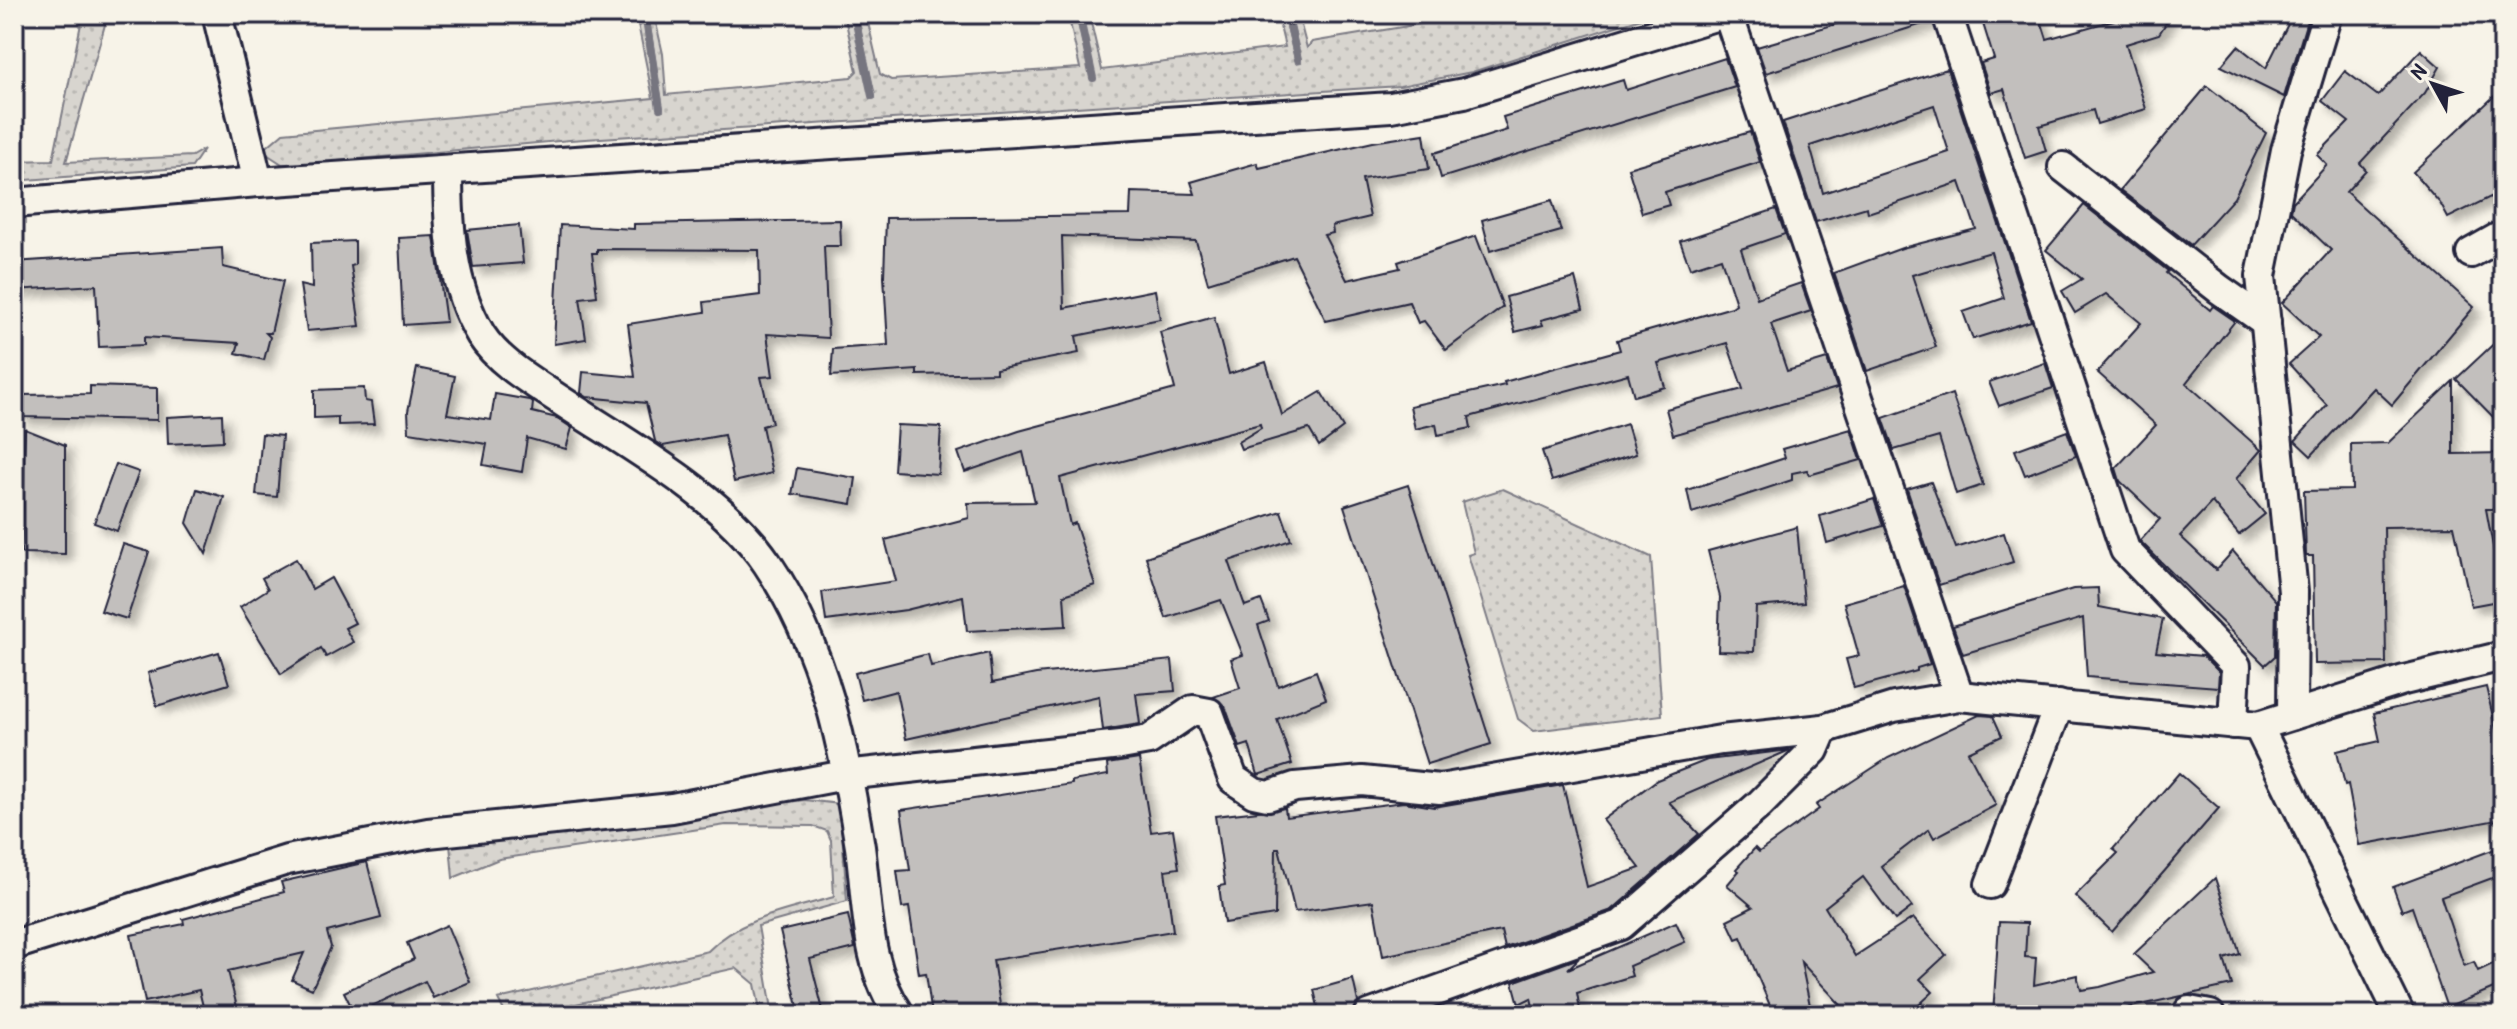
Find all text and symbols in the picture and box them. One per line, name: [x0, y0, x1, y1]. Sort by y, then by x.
north arrow: [2393, 44, 2473, 124]
text: N: [2402, 57, 2433, 85]

